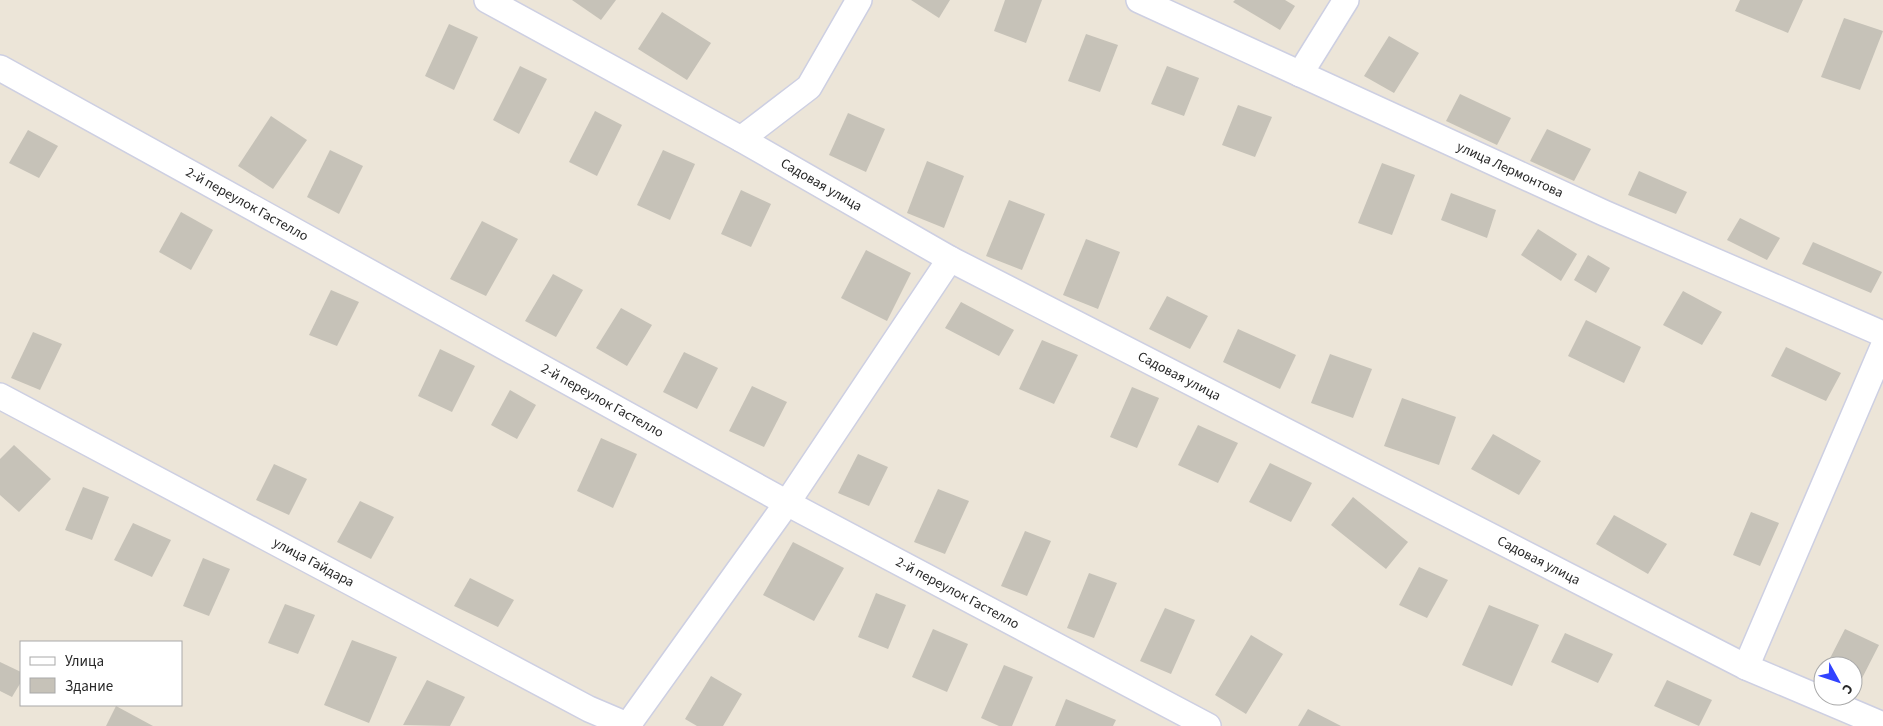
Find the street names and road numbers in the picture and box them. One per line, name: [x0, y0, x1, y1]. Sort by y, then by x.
street label: улица Лермонтова: [1453, 137, 1567, 203]
street label: Садовая улица: [777, 154, 866, 216]
street label: 2-й переулок Гастелло: [182, 162, 312, 246]
street label: Садовая улица: [1134, 347, 1224, 406]
street label: 2-й переулок Гастелло: [537, 359, 667, 443]
street label: Садовая улица: [1494, 531, 1584, 590]
street label: улица Гайдара: [269, 533, 358, 592]
street label: 2-й переулок Гастелло: [892, 552, 1023, 634]

